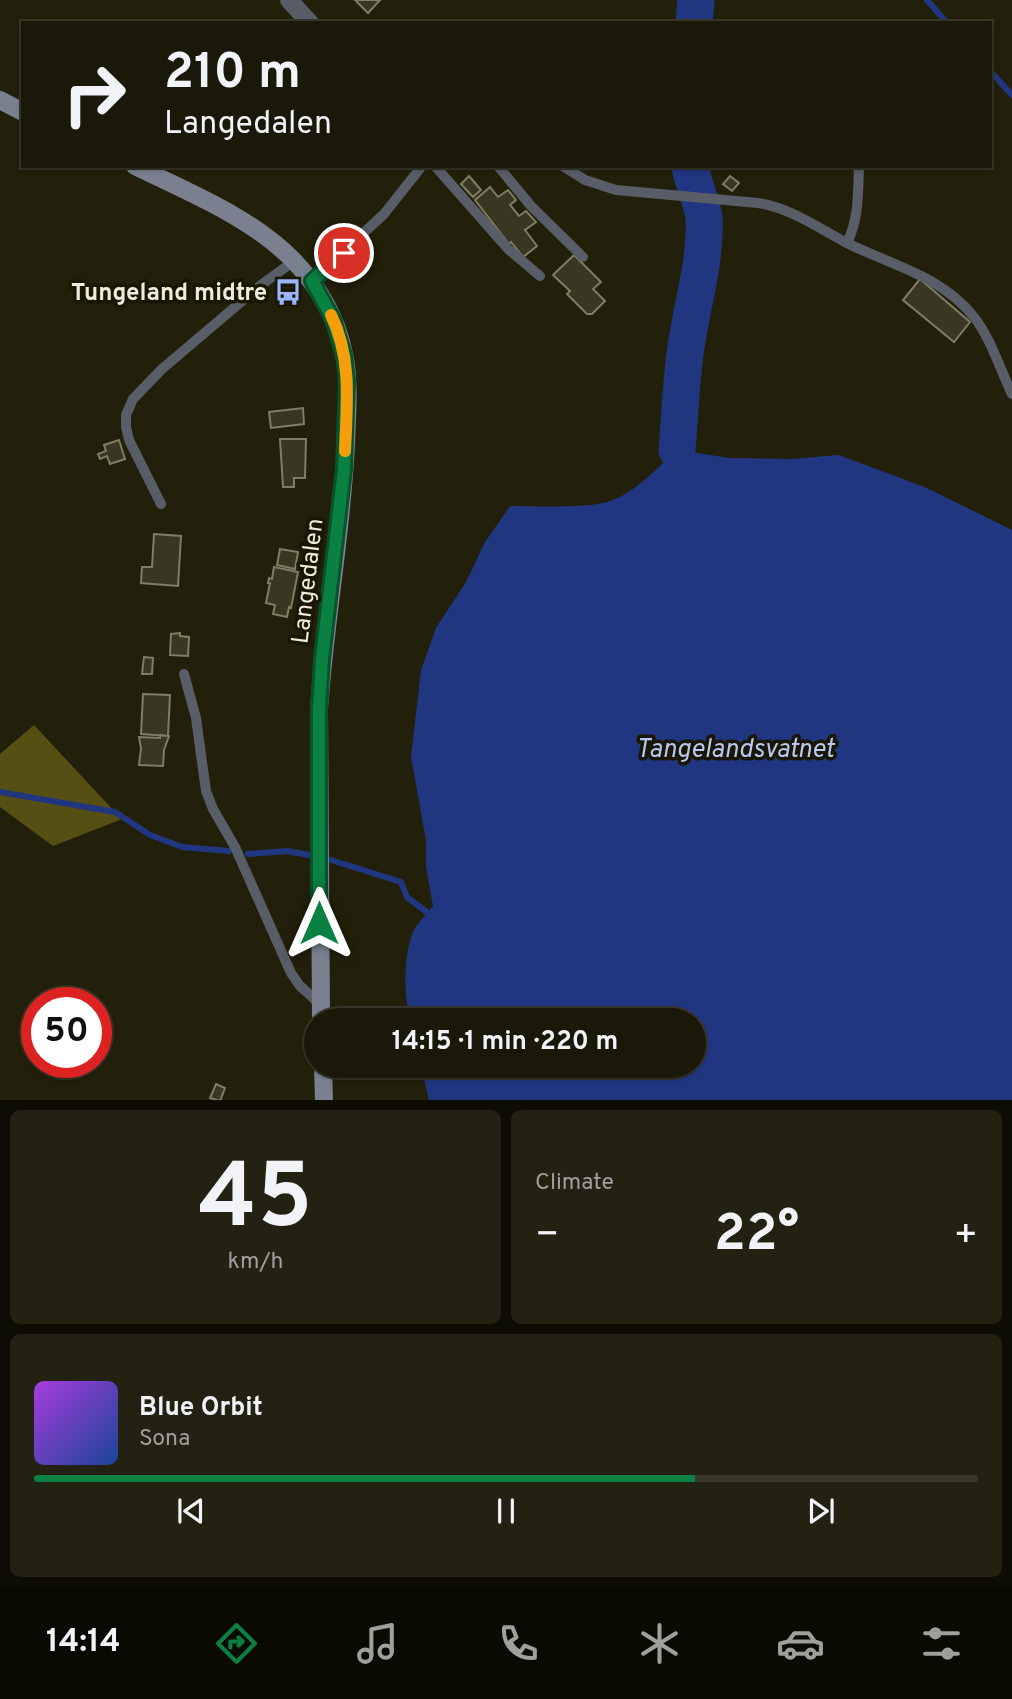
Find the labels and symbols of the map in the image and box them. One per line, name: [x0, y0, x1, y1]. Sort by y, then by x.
pin: [314, 223, 374, 283]
bus stop icon: Tungeland midtre: [273, 277, 303, 307]
place label: Tungeland midtre: [71, 279, 267, 309]
street label: Langedalen: [286, 517, 332, 646]
water label: Tangelandsvatnet: [636, 734, 836, 767]
position arrow: [282, 886, 356, 960]
speed limit sign: 50: [21, 987, 112, 1078]

